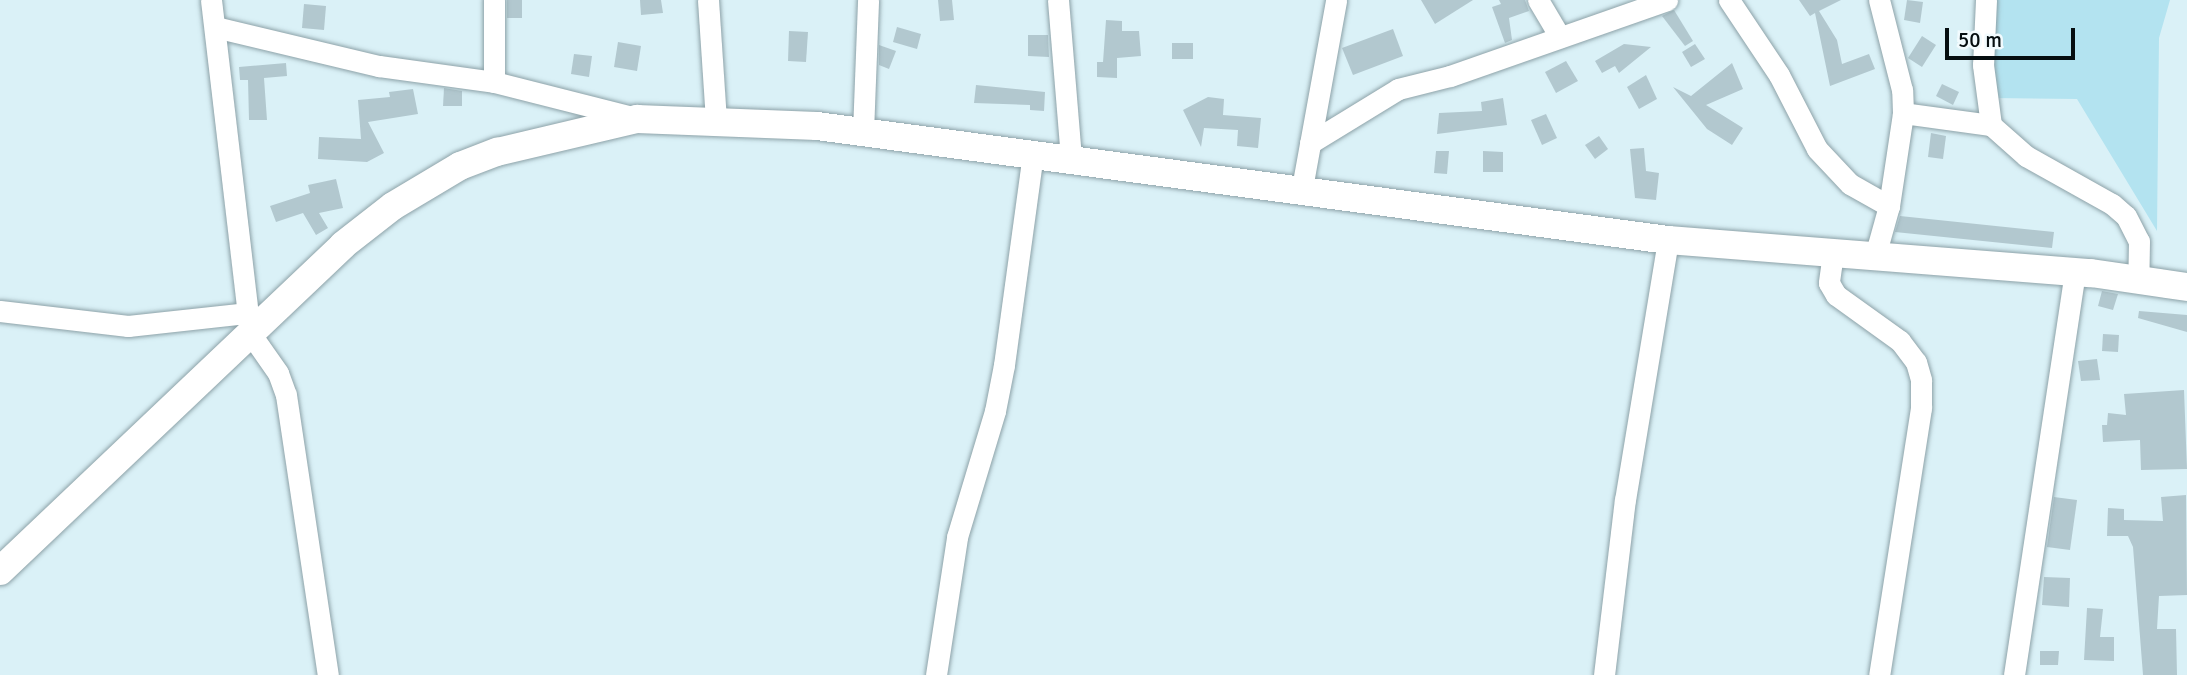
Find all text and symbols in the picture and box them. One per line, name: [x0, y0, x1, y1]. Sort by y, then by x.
scale bar: [1949, 14, 2078, 58]
text: 50 m: [1958, 27, 2002, 53]

